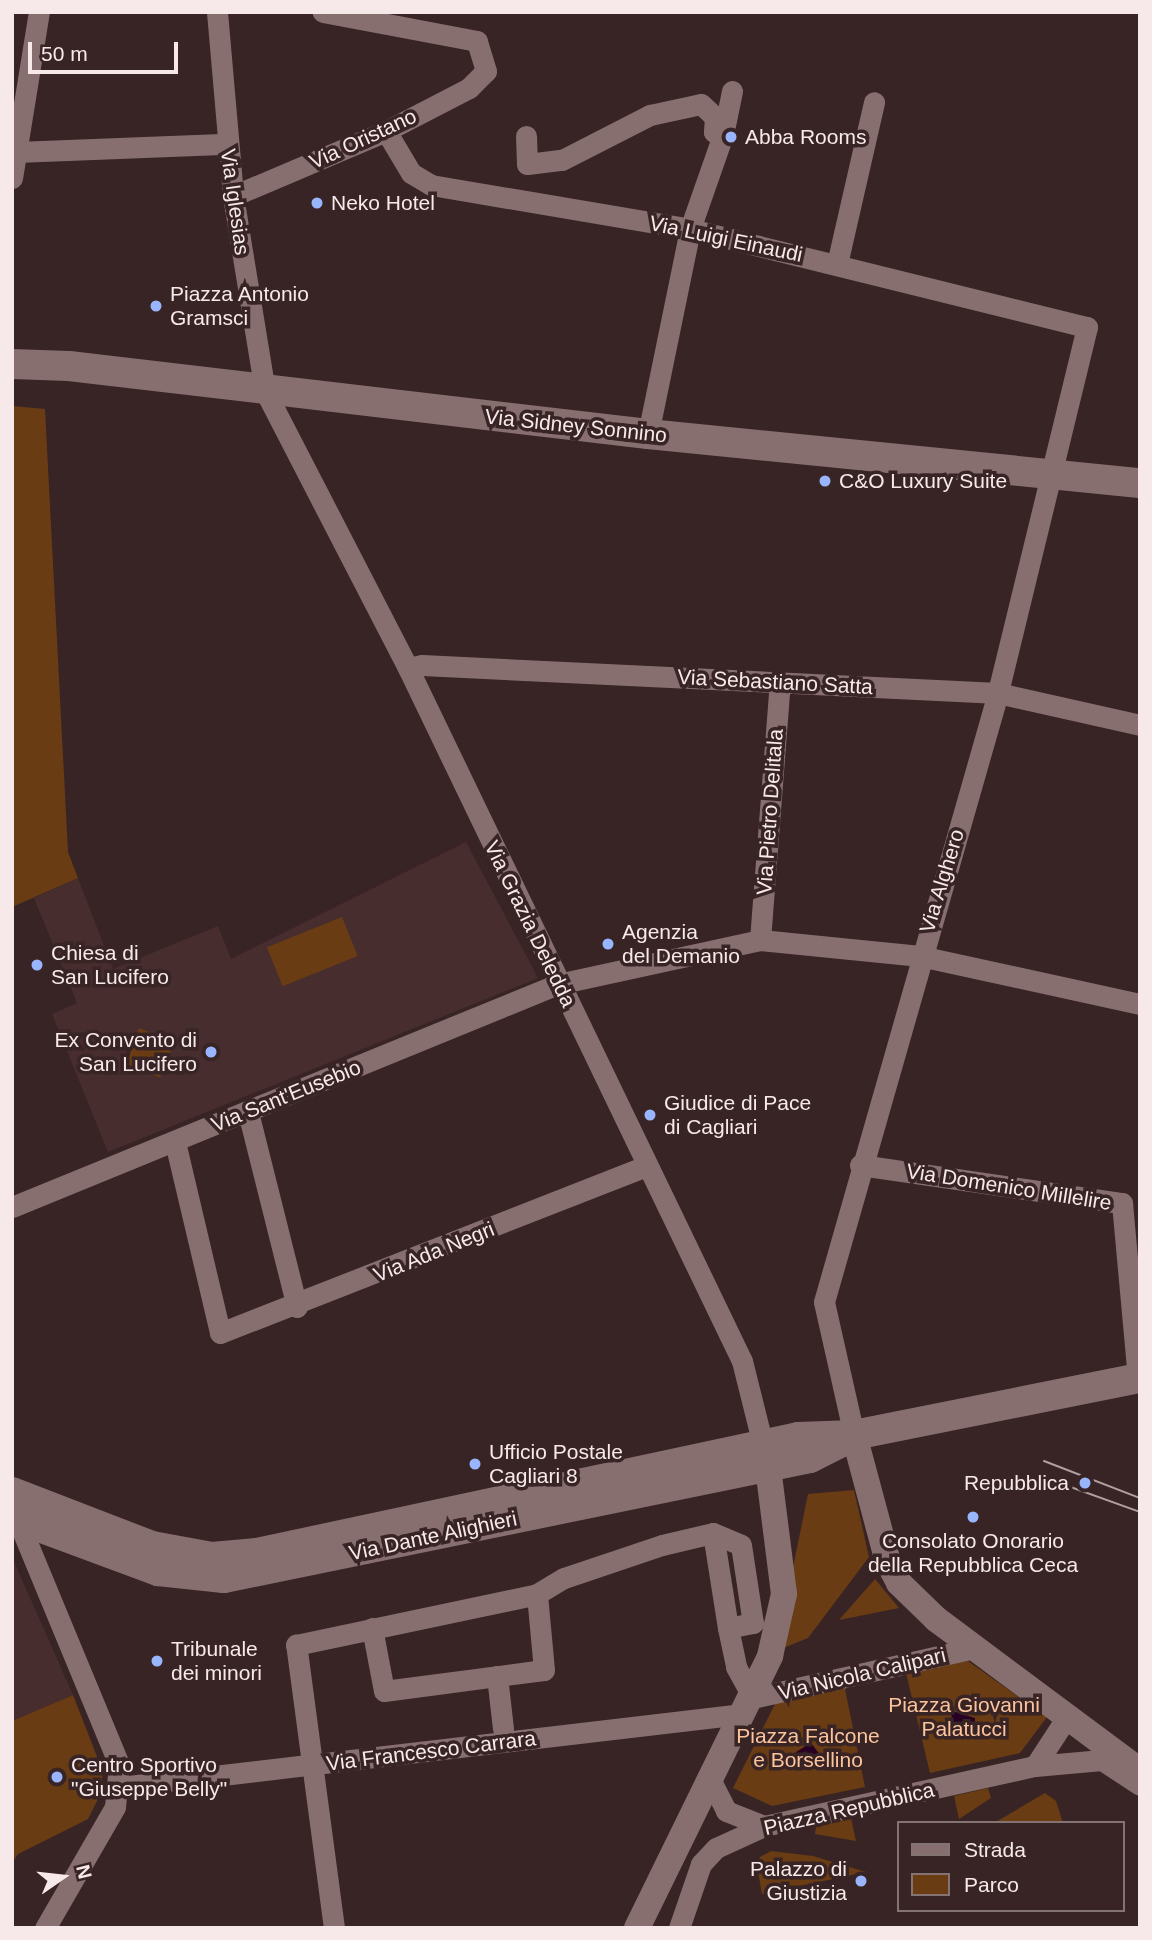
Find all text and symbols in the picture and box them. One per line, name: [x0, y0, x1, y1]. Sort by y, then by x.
scale bar: [32, 28, 182, 72]
text: 50 m: [41, 42, 88, 65]
street label: Via Oristano: [305, 103, 421, 175]
place label: Abba Rooms: [745, 124, 866, 150]
marker: Abba Rooms: [723, 129, 739, 145]
street label: Via Iglesias: [215, 147, 255, 257]
place label: Neko Hotel: [331, 190, 435, 216]
marker: Neko Hotel: [309, 195, 325, 211]
street label: Via Luigi Einaudi: [647, 210, 805, 268]
place label: Piazza Antonio Gramsci: [170, 281, 310, 331]
marker: Piazza Antonio Gramsci: [148, 298, 164, 314]
street label: Via Sidney Sonnino: [484, 404, 668, 448]
place label: C&O Luxury Suite: [839, 468, 1007, 494]
marker: C&O Luxury Suite: [817, 473, 833, 489]
street label: Via Sebastiano Satta: [677, 664, 873, 700]
street label: Via Pietro Delitala: [752, 728, 788, 896]
street label: Via Alghero: [914, 826, 970, 936]
street label: Via Grazia Deledda: [479, 837, 581, 1011]
place label: Agenzia del Demanio: [622, 919, 740, 969]
marker: Agenzia del Demanio: [600, 936, 616, 952]
place label: Chiesa di San Lucifero: [51, 940, 169, 990]
marker: Chiesa di San Lucifero: [29, 957, 45, 973]
place label: Ex Convento di San Lucifero: [55, 1027, 197, 1077]
marker: Ex Convento di San Lucifero: [203, 1044, 219, 1060]
street label: Via Sant'Eusebio: [208, 1055, 364, 1137]
place label: Giudice di Pace di Cagliari: [664, 1090, 811, 1140]
marker: Giudice di Pace di Cagliari: [642, 1107, 658, 1123]
street label: Via Domenico Millelire: [905, 1158, 1113, 1216]
street label: Via Ada Negri: [369, 1216, 499, 1288]
place label: Ufficio Postale Cagliari 8: [489, 1439, 623, 1489]
marker: Ufficio Postale Cagliari 8: [467, 1456, 483, 1472]
place label: Repubblica: [964, 1470, 1069, 1496]
marker: Repubblica: [1075, 1473, 1095, 1493]
street label: Via Dante Alighieri: [346, 1506, 520, 1566]
marker: Consolato Onorario della Repubblica Ceca: [965, 1509, 981, 1525]
place label: Consolato Onorario della Repubblica Ceca: [868, 1528, 1078, 1578]
place label: Tribunale dei minori: [171, 1636, 262, 1686]
street label: Via Nicola Calipari: [776, 1642, 948, 1706]
marker: Tribunale dei minori: [149, 1653, 165, 1669]
park label: Piazza Giovanni Palatucci: [888, 1692, 1040, 1742]
park label: Piazza Falcone e Borsellino: [736, 1723, 880, 1773]
street label: Via Francesco Carrara: [325, 1726, 537, 1776]
place label: Centro Sportivo "Giuseppe Belly": [71, 1752, 227, 1802]
marker: Centro Sportivo "Giuseppe Belly": [49, 1769, 65, 1785]
street label: Piazza Repubblica: [761, 1777, 937, 1841]
legend: [897, 1821, 1124, 1912]
text: Strada: [964, 1838, 1026, 1861]
north arrow: [28, 1842, 98, 1912]
place label: Palazzo di Giustizia: [750, 1856, 847, 1906]
text: N: [72, 1863, 96, 1881]
marker: Palazzo di Giustizia: [853, 1873, 869, 1889]
text: Parco: [964, 1873, 1019, 1896]

